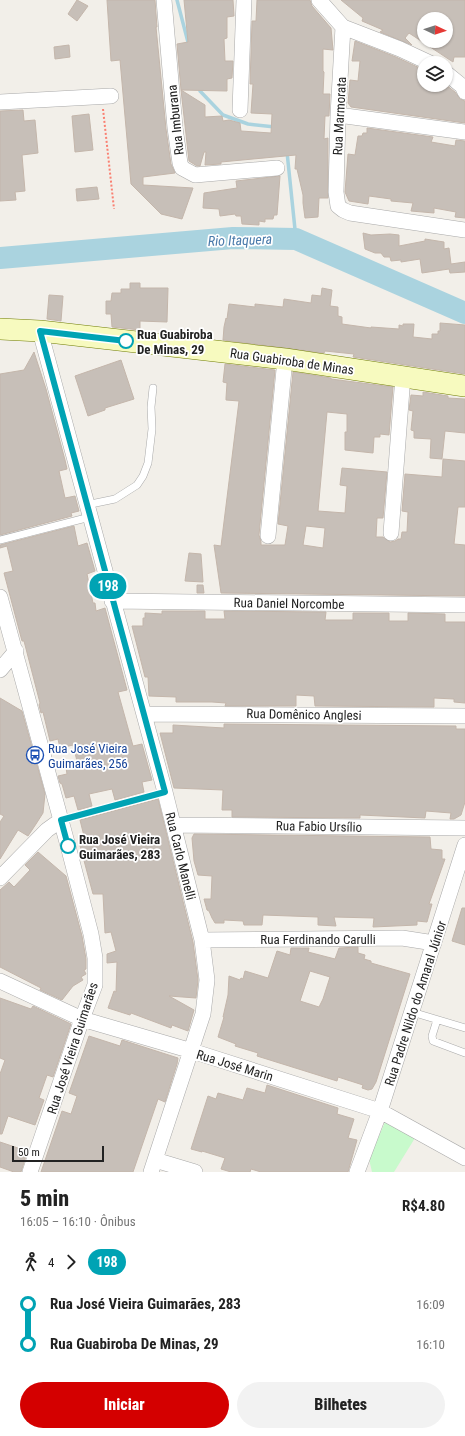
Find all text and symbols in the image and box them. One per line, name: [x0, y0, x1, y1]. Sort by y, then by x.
north arrow: [417, 12, 453, 48]
map controls: [417, 12, 453, 92]
button: layers: [417, 56, 453, 92]
street label: Rua Marmorata: [330, 76, 349, 156]
street label: Rua Imburana: [164, 84, 187, 156]
water label: Rio Itaquera: [208, 231, 272, 249]
place label: Rua Guabiroba De Minas, 29: [137, 327, 213, 357]
marker: Rua Guabiroba De Minas, 29: [118, 333, 134, 349]
street label: Rua Guabiroba de Minas: [229, 345, 355, 378]
line badge: 198: [85, 573, 131, 599]
text: 198: [97, 578, 119, 594]
street label: Rua Daniel Norcombe: [234, 595, 344, 612]
street label: Rua Domênico Anglesi: [246, 706, 362, 723]
place label: Rua José Vieira Guimarães, 256: [48, 741, 128, 771]
bus stop icon: Rua José Vieira Guimarães, 256: [25, 745, 45, 765]
street label: Rua Carlo Manelli: [162, 811, 199, 902]
street label: Rua Fabio Ursílio: [276, 818, 362, 835]
place label: Rua José Vieira Guimarães, 283: [79, 832, 160, 862]
marker: Rua José Vieira Guimarães, 283: [60, 838, 76, 854]
street label: Rua Padre Nildo do Amaral Júnior: [382, 919, 449, 1088]
street label: Rua Ferdinando Carulli: [260, 932, 376, 947]
street label: Rua José Vieira Guimarães: [44, 980, 101, 1116]
street label: Rua José Marin: [195, 1047, 275, 1084]
scale bar: [12, 1144, 104, 1163]
text: 50 m: [18, 1146, 40, 1159]
text: 5 min: [20, 1186, 69, 1211]
text: R$4.80: [402, 1197, 445, 1215]
text: 16:05 – 16:10 · Ônibus: [20, 1214, 136, 1229]
icon: walk: [20, 1251, 42, 1273]
icon: forward: [60, 1251, 82, 1273]
text: 198: [96, 1254, 118, 1270]
text: 4: [48, 1255, 54, 1270]
text: Rua José Vieira Guimarães, 283: [50, 1295, 241, 1313]
text: 16:09: [416, 1297, 445, 1312]
text: Rua Guabiroba De Minas, 29: [50, 1335, 219, 1353]
text: 16:10: [416, 1337, 445, 1352]
button: Iniciar: [20, 1382, 229, 1428]
button: Bilhetes: [237, 1382, 445, 1428]

